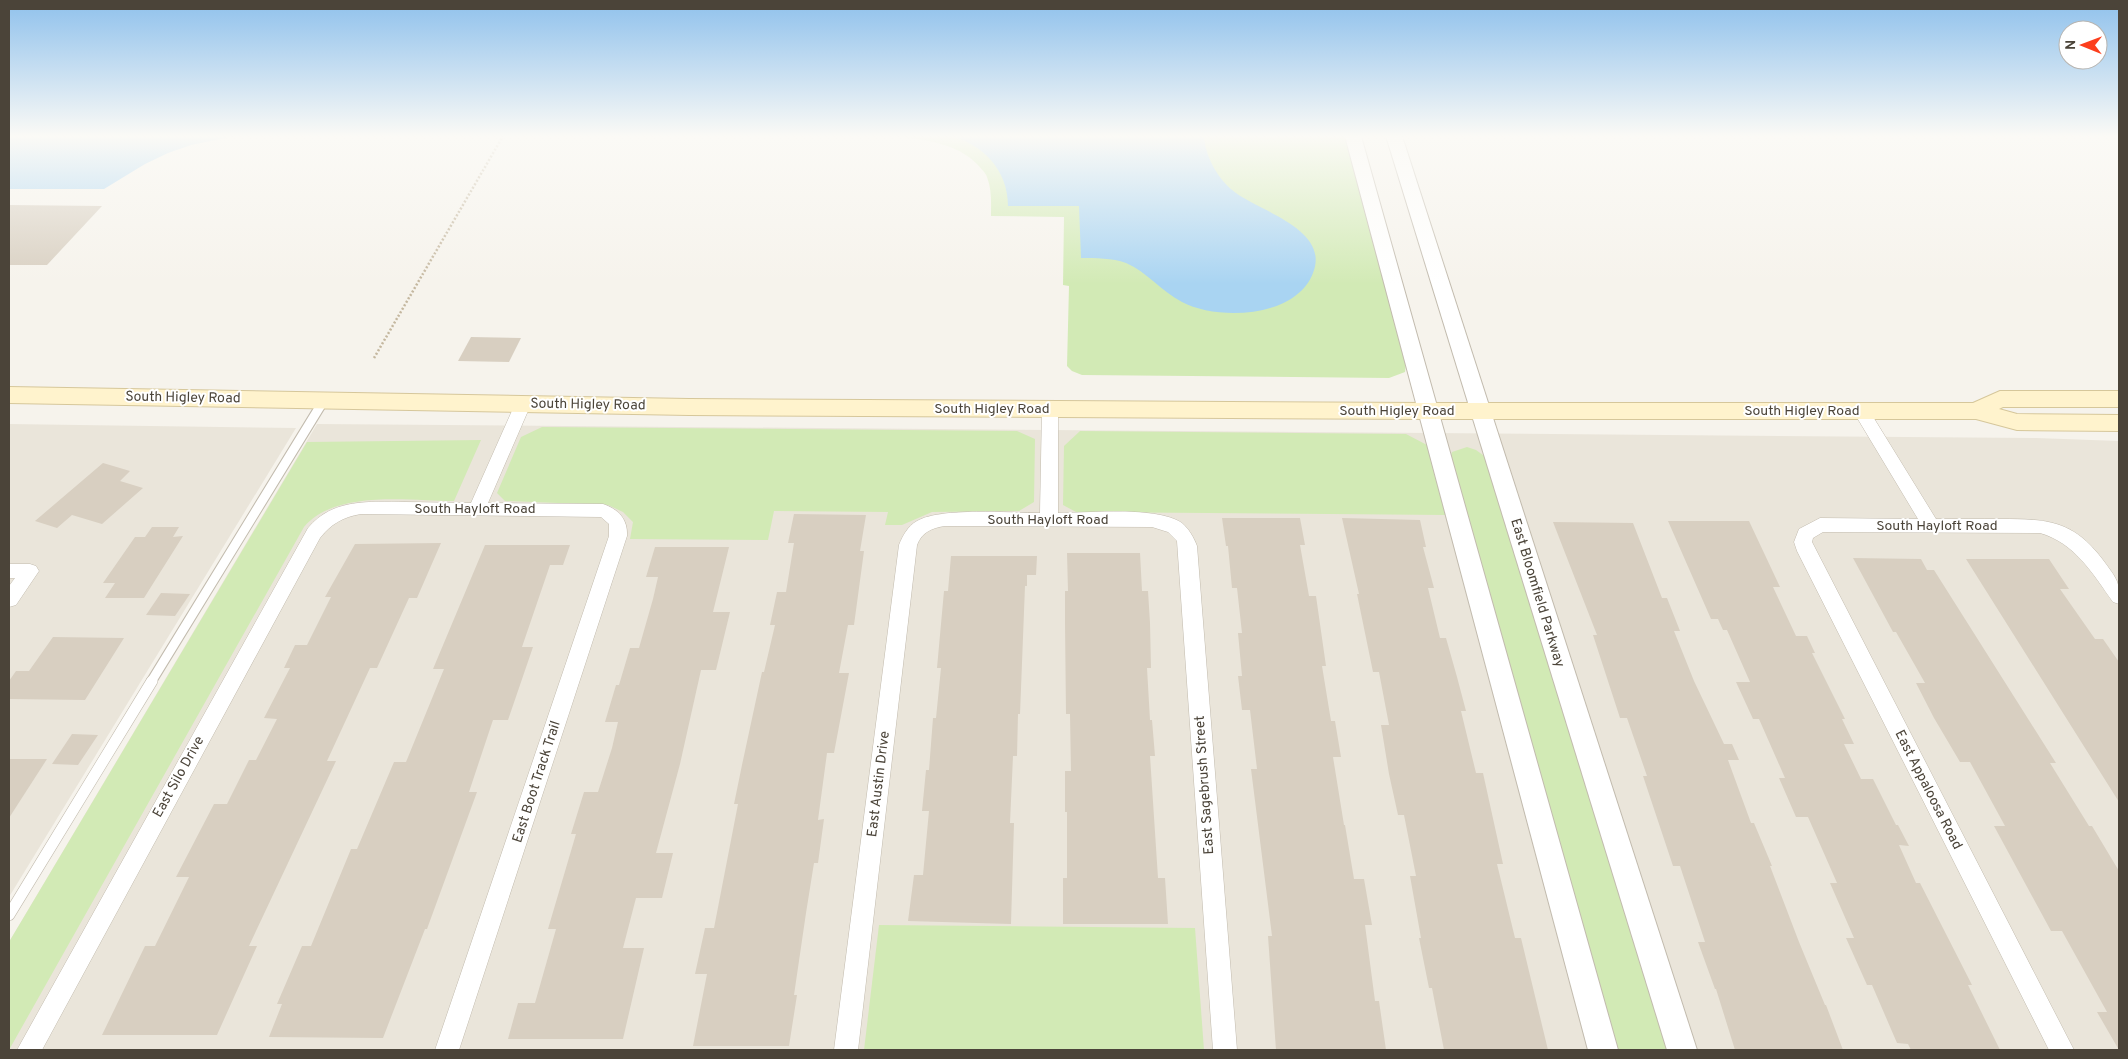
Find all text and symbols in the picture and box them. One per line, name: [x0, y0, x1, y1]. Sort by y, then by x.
north arrow: [2058, 20, 2108, 70]
text: N: [2063, 40, 2080, 50]
street label: South Higley Road: [125, 388, 241, 408]
street label: South Higley Road: [530, 395, 646, 415]
street label: South Higley Road: [934, 401, 1050, 418]
street label: South Higley Road: [1339, 403, 1455, 420]
street label: South Higley Road: [1744, 403, 1860, 420]
street label: South Hayloft Road: [414, 501, 536, 518]
street label: South Hayloft Road: [987, 512, 1109, 529]
street label: East Bloomfield Parkway: [1506, 516, 1568, 670]
street label: South Hayloft Road: [1876, 518, 1998, 535]
street label: East Sagebrush Street: [1192, 715, 1218, 855]
street label: East Boot Track Trail: [509, 719, 565, 845]
street label: East Appaloosa Road: [1891, 727, 1965, 853]
street label: East Austin Drive: [864, 730, 894, 838]
street label: East Silo Drive: [150, 733, 208, 821]

